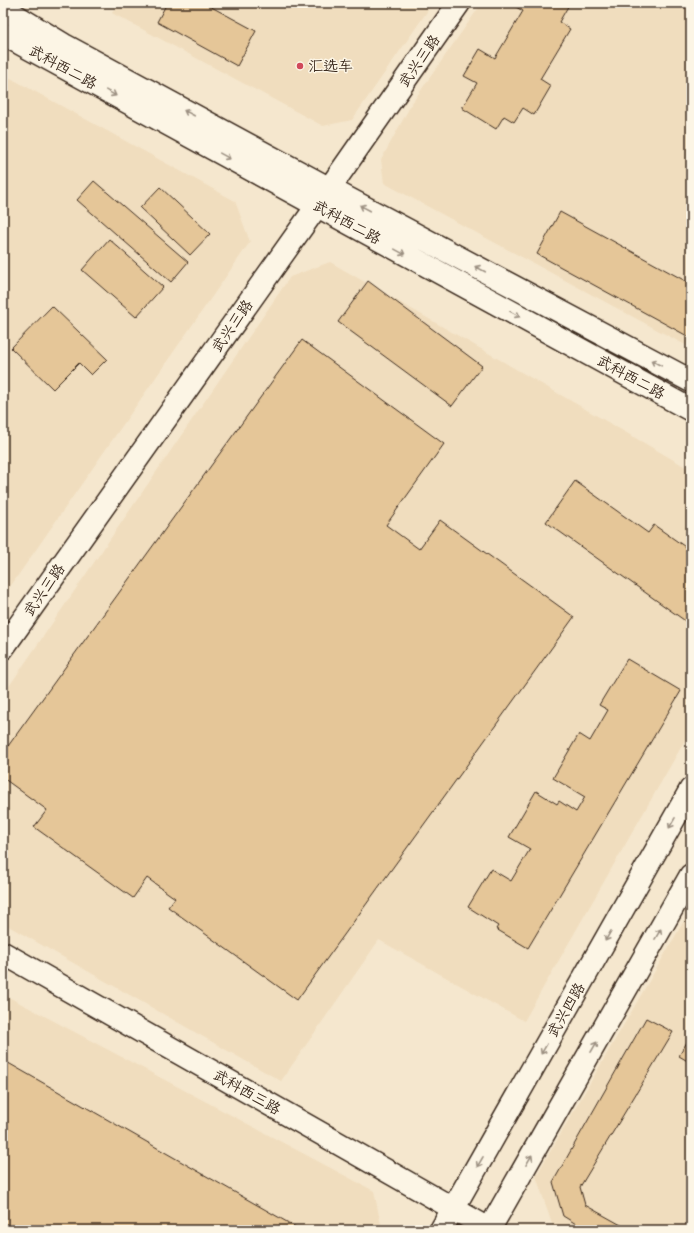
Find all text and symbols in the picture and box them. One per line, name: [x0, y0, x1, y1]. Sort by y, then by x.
street label: 武兴三路: [394, 31, 444, 91]
street label: 武科西二路: [25, 40, 101, 94]
place label: 汇选车: [308, 56, 353, 76]
marker: 汇选车: [295, 61, 305, 71]
one-way arrow: [105, 90, 117, 98]
one-way arrow: [183, 108, 195, 116]
one-way arrow: [219, 152, 231, 160]
street label: 武科西二路: [309, 195, 385, 249]
one-way arrow: [359, 203, 371, 211]
one-way arrow: [394, 248, 406, 256]
one-way arrow: [474, 265, 486, 272]
street label: 武兴三路: [207, 296, 257, 356]
one-way arrow: [508, 310, 520, 318]
street label: 武科西二路: [593, 350, 669, 404]
one-way arrow: [651, 358, 663, 366]
street label: 武兴三路: [19, 560, 69, 620]
one-way arrow: [667, 817, 675, 829]
one-way arrow: [654, 928, 662, 940]
one-way arrow: [603, 930, 611, 942]
street label: 武兴四路: [542, 979, 590, 1041]
one-way arrow: [590, 1041, 598, 1053]
one-way arrow: [539, 1043, 547, 1055]
street label: 武科西三路: [210, 1065, 284, 1119]
one-way arrow: [526, 1154, 534, 1166]
one-way arrow: [475, 1156, 483, 1168]

